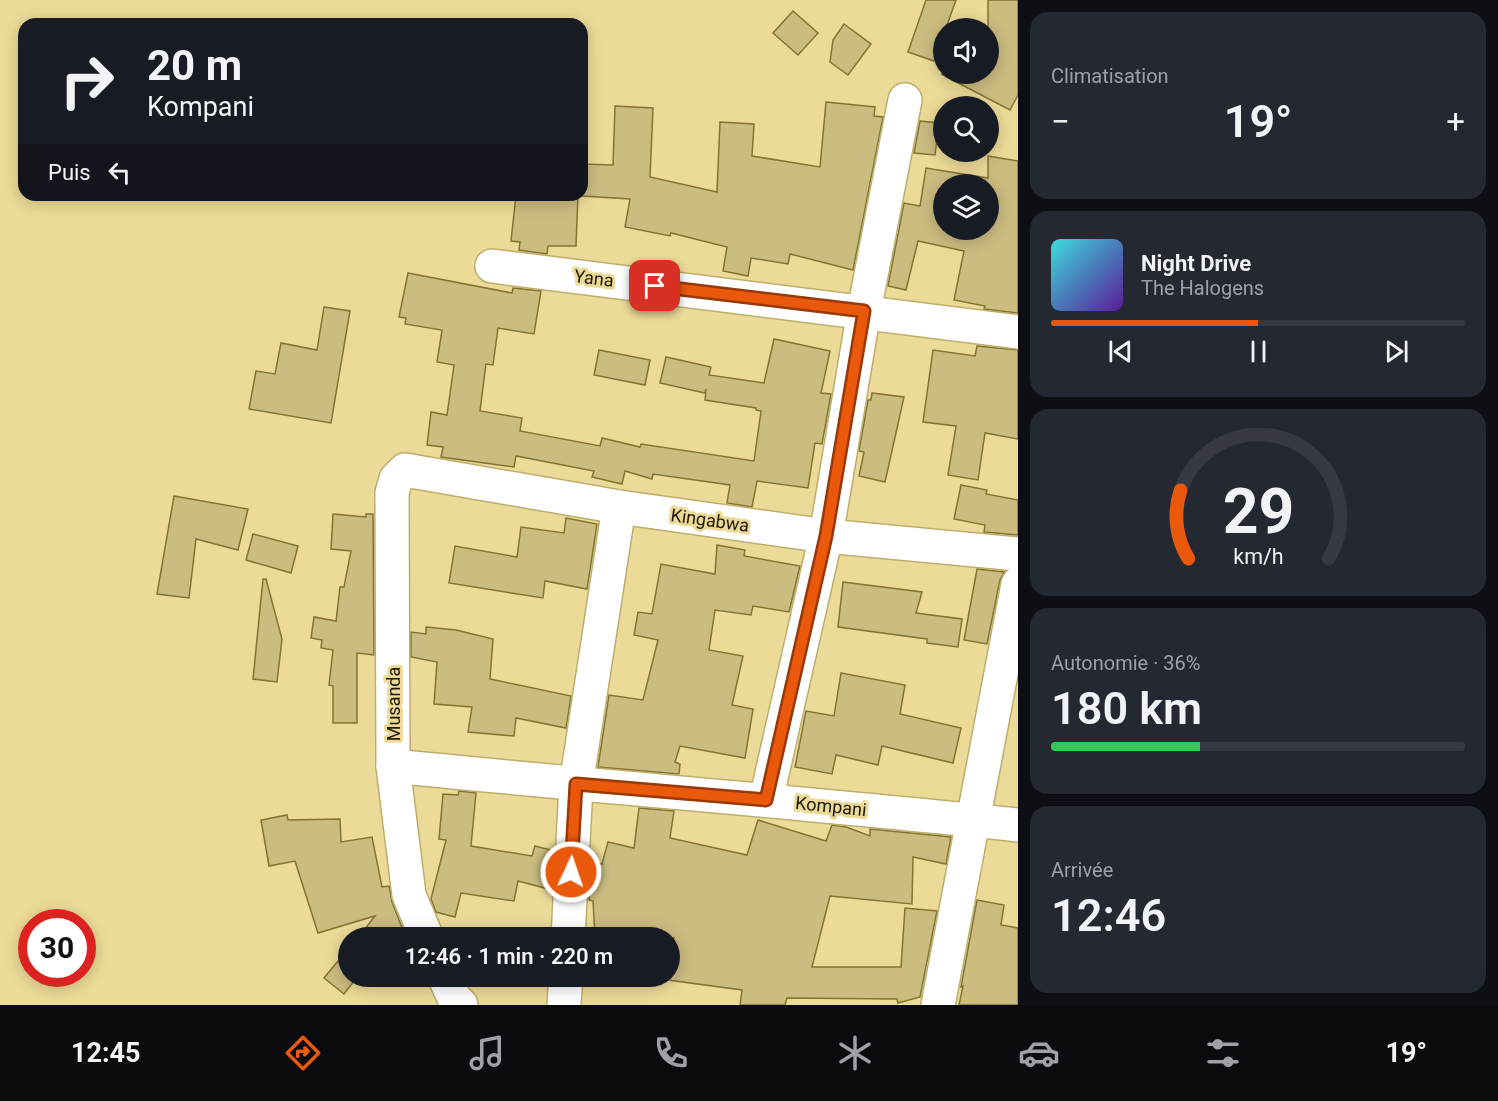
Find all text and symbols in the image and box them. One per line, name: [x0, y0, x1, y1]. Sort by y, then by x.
map controls: [933, 18, 999, 240]
button: sound: [933, 18, 999, 84]
text: 20 m: [147, 41, 242, 90]
icon: right: [48, 42, 126, 120]
text: Climatisation: [1051, 64, 1169, 88]
text: Kompani: [147, 91, 254, 123]
text: 19°: [1224, 95, 1292, 148]
button: search: [933, 96, 999, 162]
text: −: [1051, 102, 1070, 141]
text: +: [1446, 102, 1465, 141]
icon: left: [103, 156, 136, 189]
text: Puis: [48, 160, 91, 185]
button: layers: [933, 174, 999, 240]
text: Night Drive: [1141, 251, 1251, 276]
pin: [629, 260, 680, 311]
street label: Yana: [573, 265, 615, 291]
icon: arrive: [638, 269, 671, 302]
text: The Halogens: [1141, 276, 1264, 300]
icon: previous: [1104, 335, 1137, 368]
icon: pause: [1242, 335, 1275, 368]
icon: next: [1380, 335, 1413, 368]
text: 29: [1222, 476, 1294, 549]
street label: Kingabwa: [669, 504, 751, 536]
text: km/h: [1233, 545, 1283, 570]
text: Autonomie · 36%: [1051, 651, 1200, 675]
street label: Musanda: [383, 667, 404, 741]
text: 180 km: [1051, 682, 1202, 735]
street label: Kompani: [794, 792, 868, 820]
position arrow: [539, 840, 603, 904]
text: Arrivée: [1051, 858, 1113, 882]
text: 12:46: [1051, 889, 1166, 942]
speed limit sign: 30: [18, 909, 96, 987]
text: 12:46 · 1 min · 220 m: [405, 944, 613, 969]
icon: directions: [282, 1032, 324, 1074]
icon: music: [466, 1032, 508, 1074]
icon: phone: [650, 1032, 692, 1074]
icon: climate: [834, 1032, 876, 1074]
icon: car: [1018, 1032, 1060, 1074]
icon: filters: [1202, 1032, 1244, 1074]
text: 12:45: [71, 1037, 141, 1069]
text: 19°: [1386, 1037, 1427, 1069]

